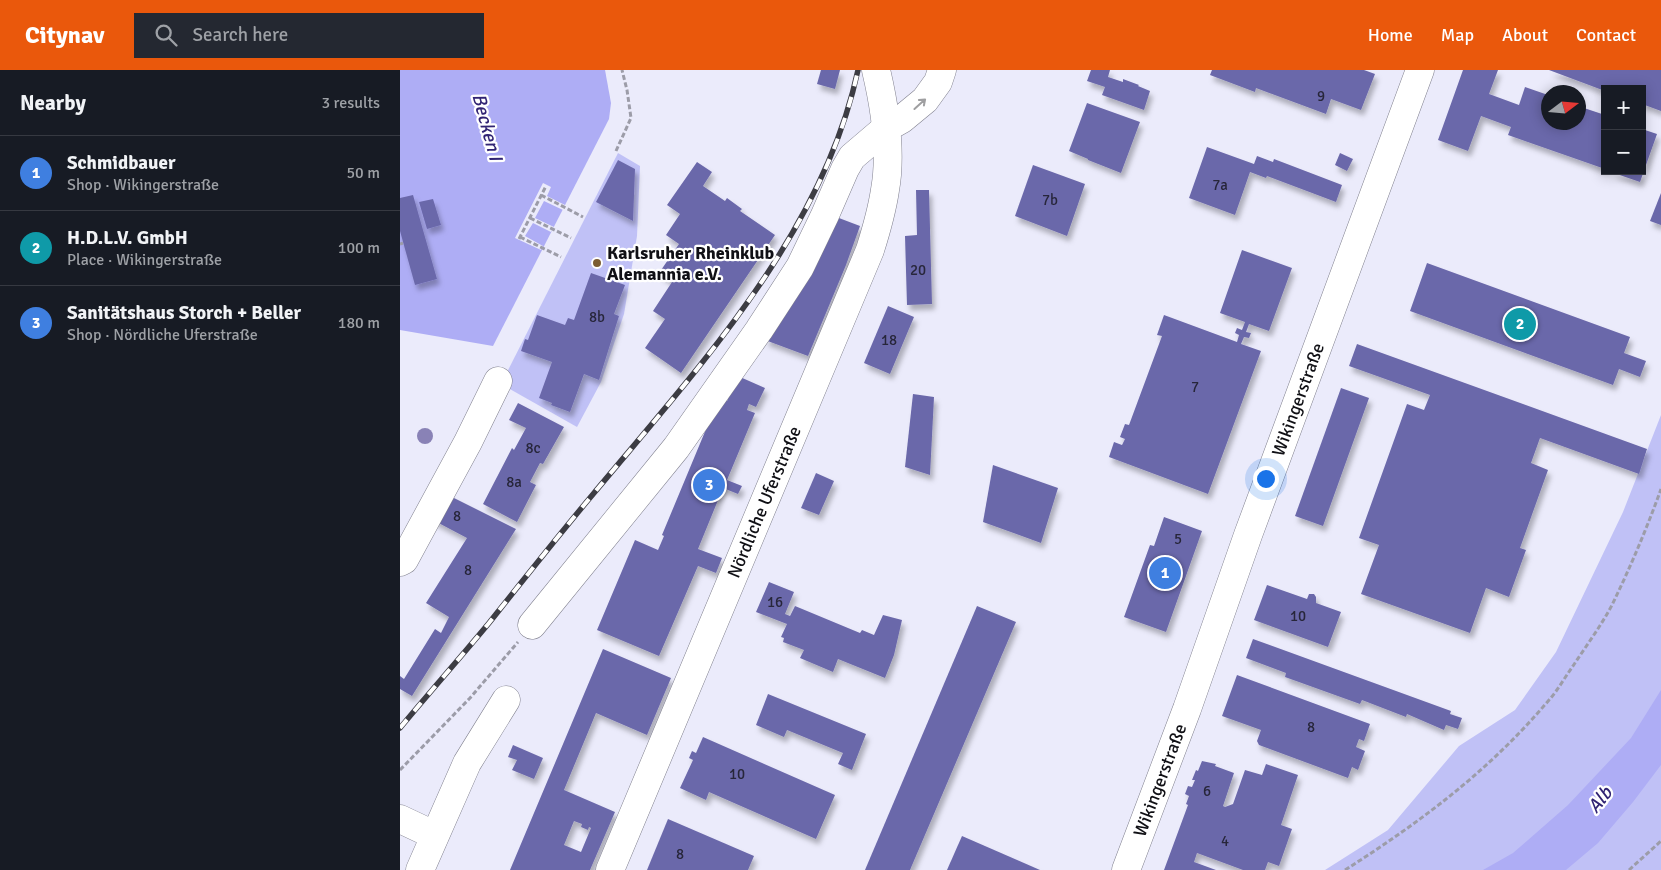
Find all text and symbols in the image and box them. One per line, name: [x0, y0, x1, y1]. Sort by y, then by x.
search box: [134, 13, 484, 58]
text: Citynav: [25, 20, 104, 50]
icon: search: [152, 21, 180, 49]
text: Search here: [192, 23, 288, 47]
text: Home: [1368, 24, 1413, 46]
text: Map: [1441, 24, 1474, 46]
text: About: [1502, 24, 1548, 46]
text: Contact: [1576, 24, 1636, 46]
north arrow: [1541, 85, 1586, 130]
map controls: [1601, 85, 1646, 175]
button: +: [1601, 85, 1646, 130]
house number: 9: [1317, 87, 1325, 105]
text: Nearby: [20, 90, 86, 116]
water label: Becken I: [467, 91, 508, 166]
text: 3 results: [321, 93, 380, 113]
one-way arrow: [913, 98, 926, 110]
button: −: [1601, 130, 1646, 175]
text: Schmidbauer: [67, 151, 175, 175]
text: 1: [32, 163, 40, 183]
text: 50 m: [346, 163, 380, 183]
text: Shop · Wikingerstraße: [67, 175, 219, 195]
house number: 7a: [1212, 176, 1228, 194]
house number: 7b: [1042, 191, 1058, 209]
text: H.D.L.V. GmbH: [67, 226, 188, 250]
text: 2: [32, 238, 40, 258]
text: 100 m: [338, 238, 380, 258]
place label: Karlsruher Rheinklub Alemannia e.V.: [607, 242, 774, 285]
text: Place · Wikingerstraße: [67, 250, 222, 270]
marker: Karlsruher Rheinklub Alemannia e.V.: [591, 257, 603, 269]
house number: 20: [910, 261, 926, 279]
text: Sanitätshaus Storch + Beller: [67, 301, 301, 325]
pin: 2: [1504, 305, 1536, 343]
house number: 8b: [589, 308, 605, 326]
text: 3: [32, 313, 40, 333]
text: 180 m: [338, 313, 380, 333]
text: Shop · Nördliche Uferstraße: [67, 325, 258, 345]
house number: 18: [881, 331, 897, 349]
street label: Wikingerstraße: [1267, 340, 1329, 459]
house number: 7: [1191, 378, 1199, 396]
street label: Nördliche Uferstraße: [723, 423, 806, 581]
house number: 8c: [525, 439, 541, 457]
pin: 3: [693, 466, 725, 504]
your location: [1253, 466, 1279, 492]
house number: 8a: [506, 473, 522, 491]
house number: 8: [453, 507, 461, 525]
house number: 5: [1174, 530, 1182, 548]
pin: 1: [1149, 554, 1181, 592]
house number: 8: [464, 561, 472, 579]
house number: 16: [767, 593, 783, 611]
house number: 10: [1290, 607, 1306, 625]
house number: 8: [1307, 718, 1315, 736]
street label: Wikingerstraße: [1129, 721, 1191, 840]
house number: 10: [729, 765, 745, 783]
water label: Alb: [1582, 781, 1618, 818]
house number: 6: [1203, 782, 1211, 800]
house number: 4: [1221, 832, 1229, 850]
house number: 8: [676, 845, 684, 863]

